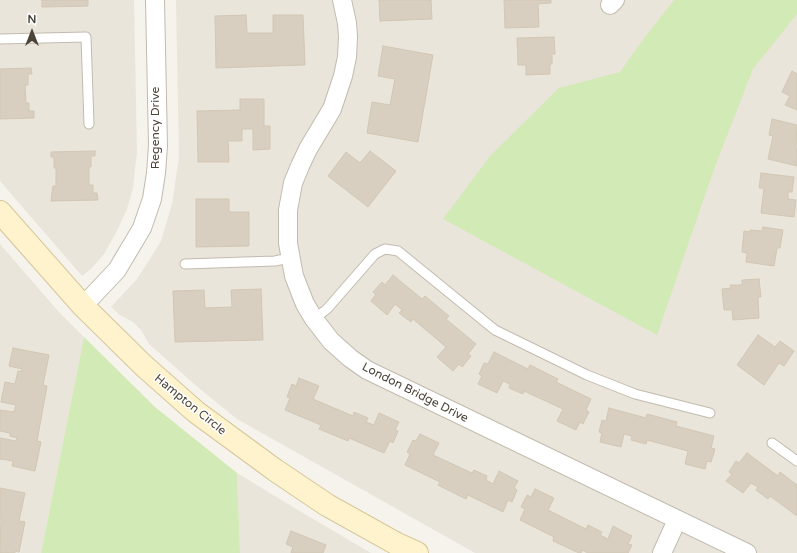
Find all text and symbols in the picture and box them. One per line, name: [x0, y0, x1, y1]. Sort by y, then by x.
north arrow: [12, 12, 52, 52]
text: N: [28, 13, 36, 26]
street label: Regency Drive: [149, 87, 163, 169]
street label: London Bridge Drive: [360, 360, 470, 426]
street label: Hampton Circle: [151, 372, 229, 438]

